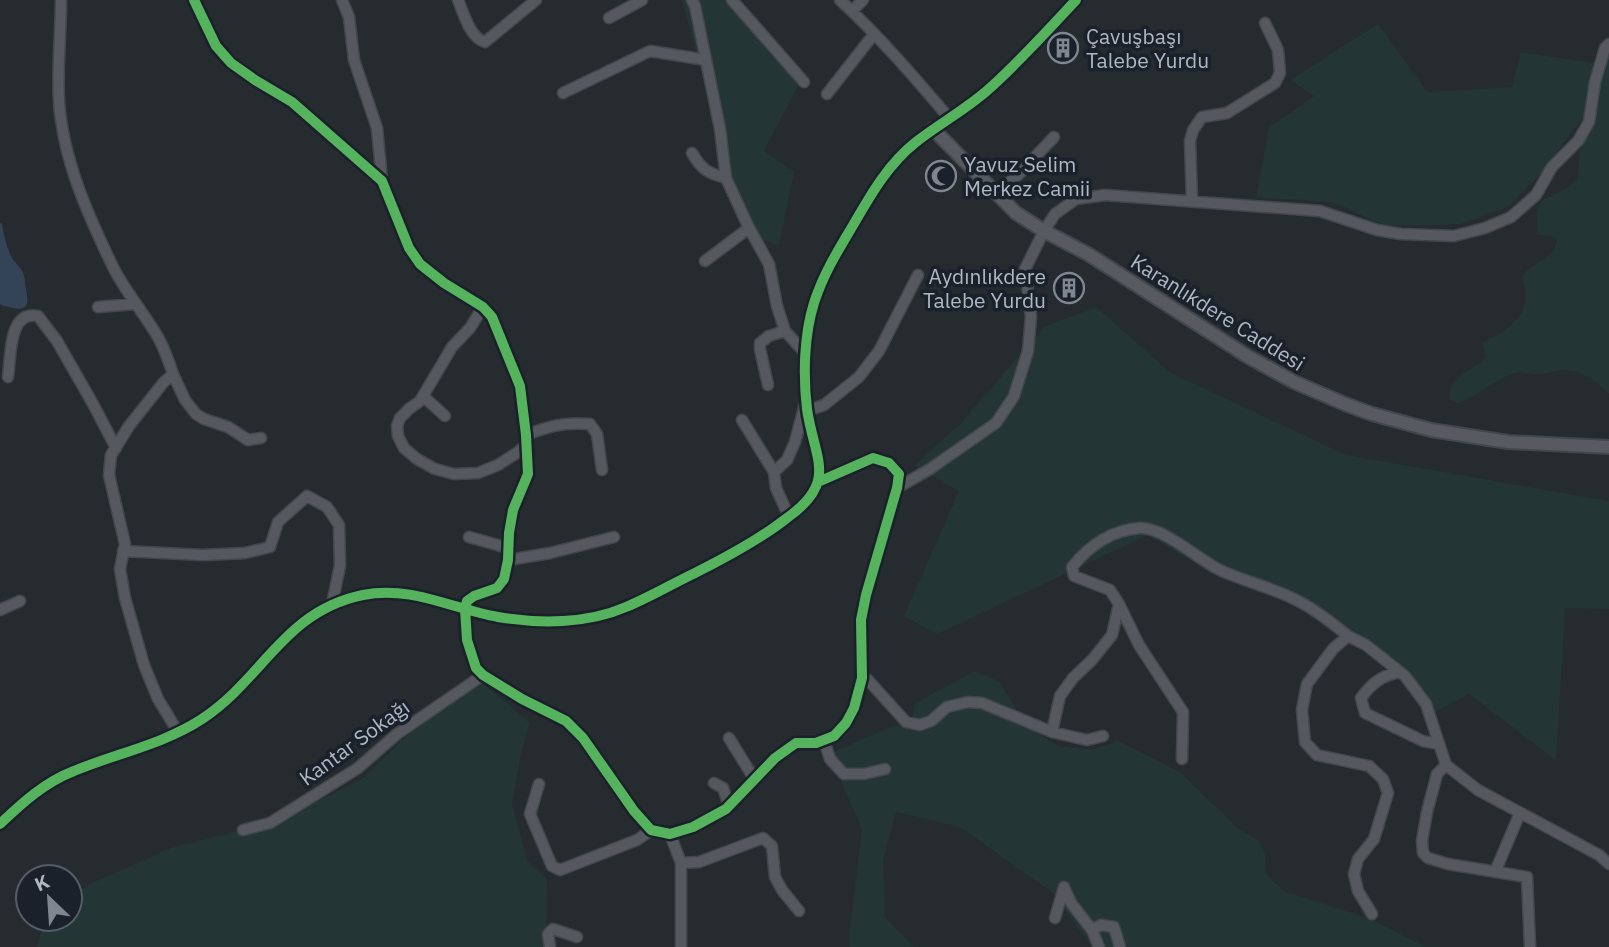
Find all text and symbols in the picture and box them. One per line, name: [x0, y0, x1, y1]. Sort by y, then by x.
place label: Çavuşbaşı Talebe Yurdu: [1086, 22, 1209, 74]
building icon: Çavuşbaşı Talebe Yurdu: [1046, 31, 1080, 65]
place label: Yavuz Selim Merkez Camii: [964, 150, 1090, 202]
mosque icon: Yavuz Selim Merkez Camii: [924, 159, 958, 193]
street label: Karanlıkdere Caddesi: [1126, 247, 1310, 377]
place label: Aydınlıkdere Talebe Yurdu: [923, 262, 1046, 314]
building icon: Aydınlıkdere Talebe Yurdu: [1052, 271, 1086, 305]
street label: Kantar Sokağı: [293, 692, 415, 792]
north arrow: [14, 863, 84, 933]
text: K: [31, 869, 53, 896]

